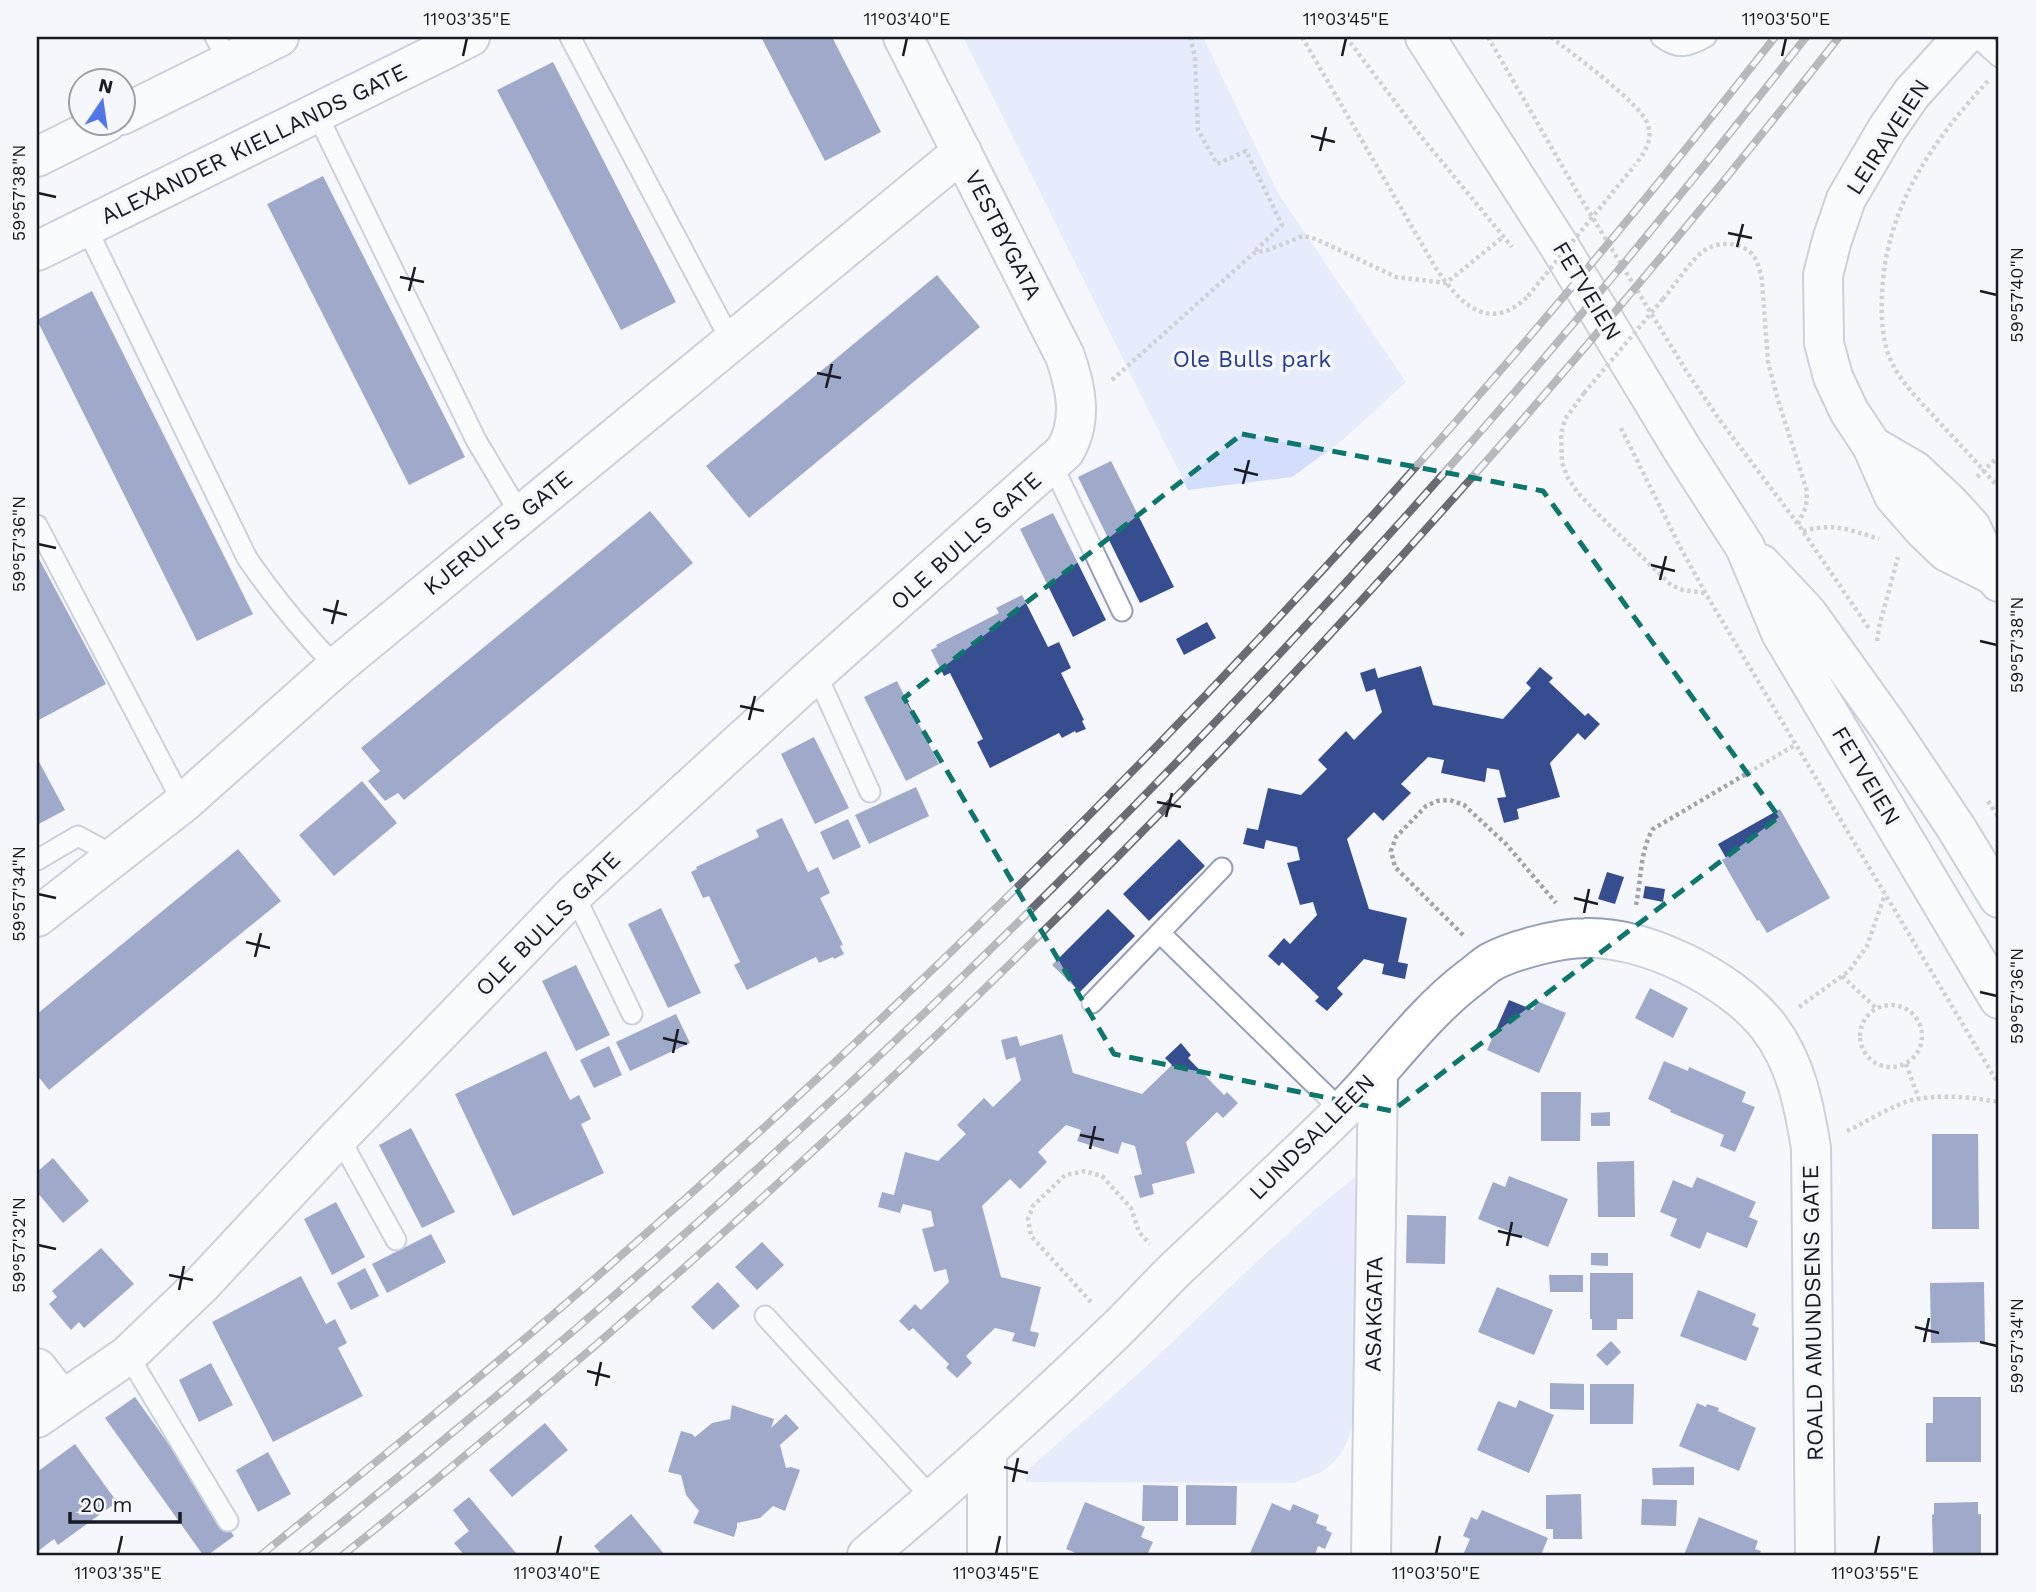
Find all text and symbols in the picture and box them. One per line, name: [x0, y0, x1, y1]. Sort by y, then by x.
text: 11°03'35"E: [423, 8, 511, 29]
text: 11°03'40"E: [863, 8, 951, 29]
text: 11°03'45"E: [1303, 8, 1389, 29]
text: 11°03'50"E: [1742, 8, 1830, 29]
street label: ALEXANDER KIELLANDS GATE: [96, 58, 412, 230]
north arrow: [66, 66, 136, 136]
street label: LEIRAVEIEN: [1841, 74, 1935, 200]
text: 59°57'38"N: [8, 145, 29, 241]
street label: VESTBYGATA: [959, 166, 1047, 304]
street label: FETVEIEN: [1547, 237, 1627, 345]
text: 59°57'40"N: [2006, 247, 2027, 343]
park label: Ole Bulls park: [1173, 346, 1331, 373]
street label: KJERULFS GATE: [418, 465, 578, 601]
street label: OLE BULLS GATE: [885, 466, 1047, 616]
text: 59°57'36"N: [8, 496, 29, 592]
text: 59°57'38"N: [2006, 597, 2027, 693]
street label: FETVEIEN: [1826, 722, 1906, 830]
text: 59°57'34"N: [8, 846, 29, 942]
street label: OLE BULLS GATE: [470, 846, 626, 1002]
text: 59°57'36"N: [2006, 948, 2027, 1044]
street label: LUNDSALLEEN: [1244, 1069, 1380, 1205]
street label: ROALD AMUNDSENS GATE: [1797, 1165, 1829, 1461]
text: 59°57'32"N: [8, 1197, 29, 1293]
street label: ASAKGATA: [1359, 1256, 1389, 1372]
text: 59°57'34"N: [2006, 1298, 2027, 1394]
scale bar: [70, 1480, 180, 1524]
text: 20 m: [80, 1492, 132, 1517]
text: 11°03'35"E: [74, 1562, 162, 1583]
text: 11°03'40"E: [513, 1562, 601, 1583]
text: 11°03'45"E: [953, 1562, 1039, 1583]
text: 11°03'50"E: [1392, 1562, 1480, 1583]
text: 11°03'55"E: [1831, 1562, 1919, 1583]

